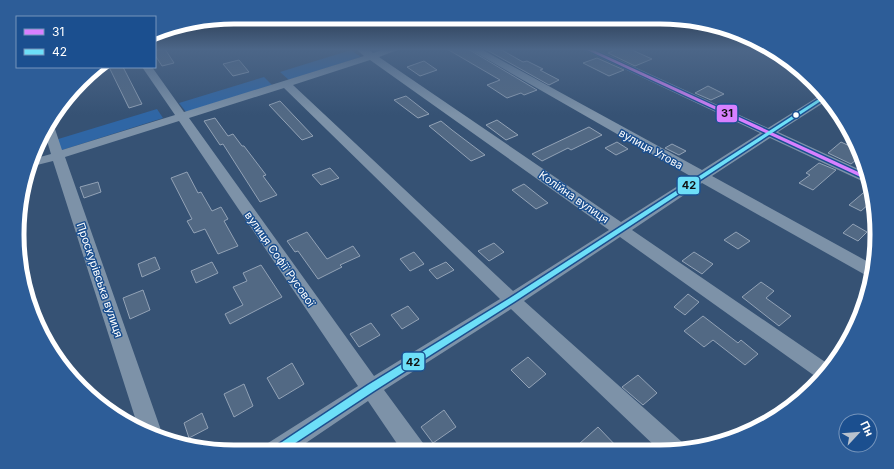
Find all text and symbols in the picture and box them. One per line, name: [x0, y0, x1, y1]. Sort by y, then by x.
legend: [16, 16, 156, 68]
text: 31: [52, 24, 64, 39]
text: 42: [52, 44, 67, 59]
line badge: 31: [716, 104, 738, 123]
text: 31: [721, 106, 733, 120]
unlabelled marker: [791, 110, 801, 120]
street label: вулиця Утова: [616, 126, 686, 172]
street label: Колійна вулиця: [536, 168, 612, 226]
line badge: 42: [677, 176, 700, 195]
text: 42: [682, 178, 696, 192]
street label: вулиця Софії Русової: [242, 209, 319, 310]
street label: Проскурівська вулиця: [74, 221, 126, 339]
line badge: 42: [402, 352, 425, 371]
text: 42: [406, 355, 420, 369]
north arrow: [838, 413, 878, 453]
text: Пн: [857, 419, 877, 439]

